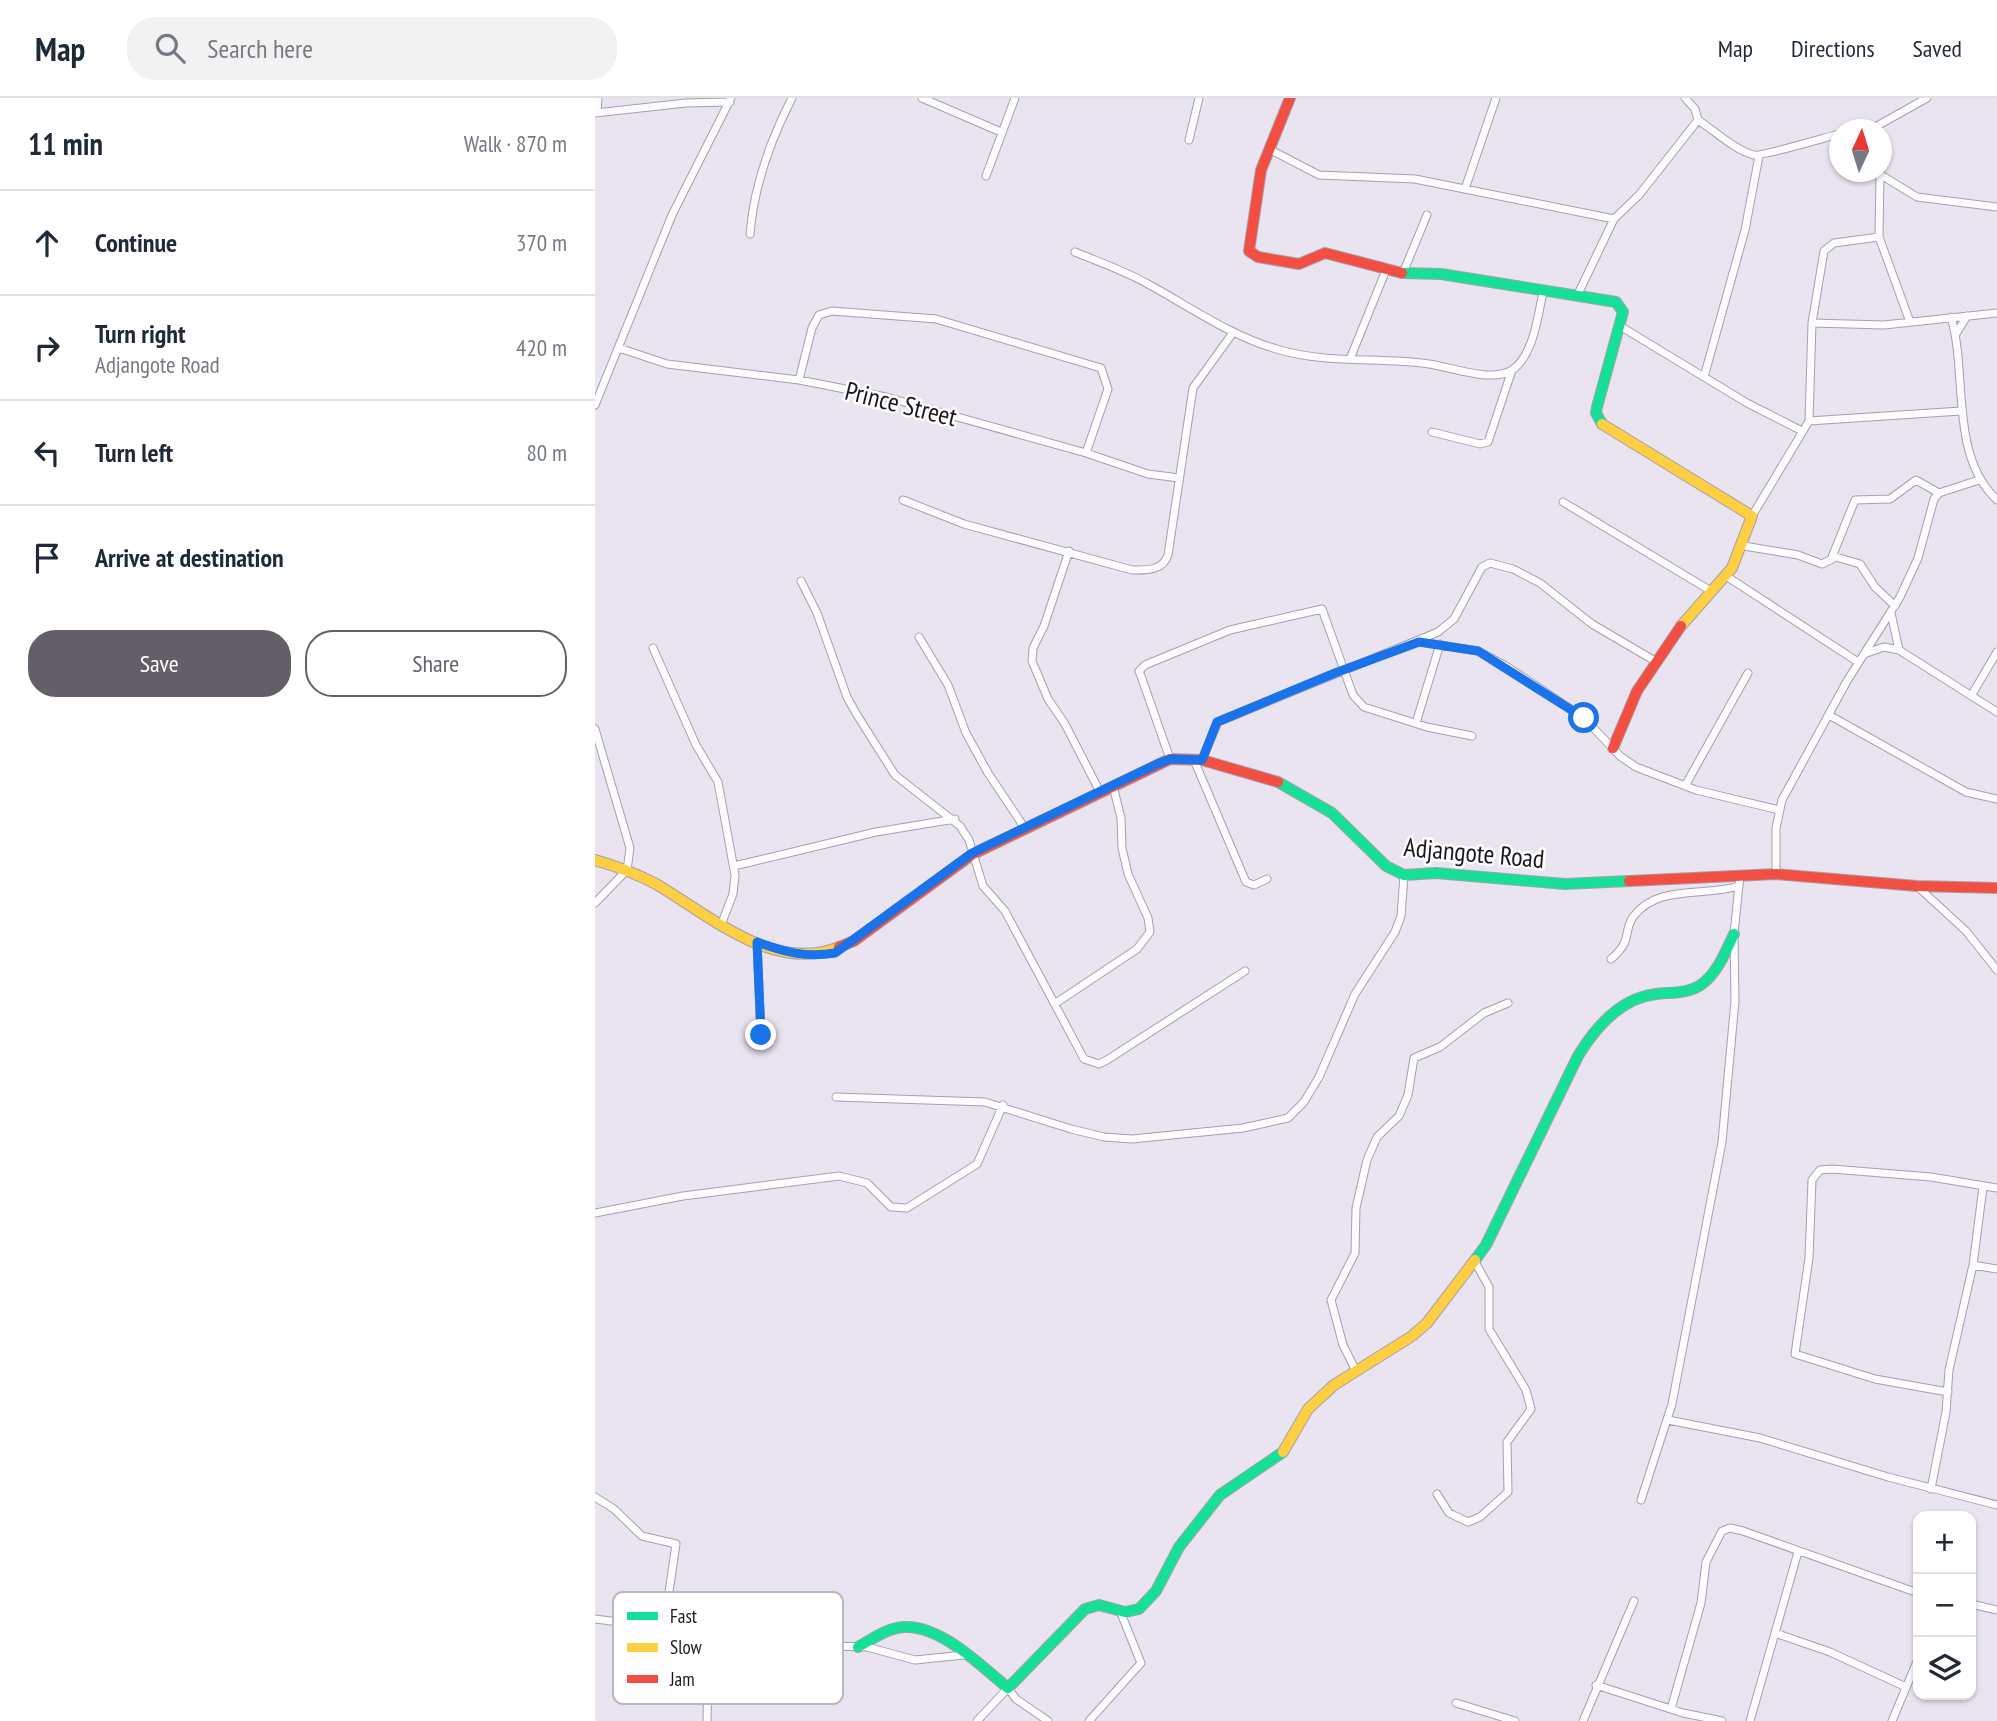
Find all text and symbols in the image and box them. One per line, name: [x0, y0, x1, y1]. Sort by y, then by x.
search box: [127, 17, 617, 80]
text: Map: [35, 27, 85, 70]
icon: search: [151, 29, 189, 67]
text: Search here: [207, 32, 313, 65]
text: Map: [1718, 33, 1753, 64]
text: Directions: [1791, 33, 1875, 64]
text: Saved: [1913, 33, 1962, 64]
north arrow: [1829, 119, 1892, 182]
text: 11 min: [28, 124, 103, 163]
text: Walk · 870 m: [464, 129, 567, 158]
icon: ahead: [28, 224, 66, 262]
text: Continue: [95, 226, 177, 259]
text: 370 m: [516, 228, 567, 257]
text: Turn right: [95, 317, 186, 350]
icon: right: [28, 329, 66, 367]
text: 420 m: [516, 333, 567, 362]
text: Adjangote Road: [95, 350, 220, 379]
street label: Prince Street: [842, 374, 960, 433]
icon: left: [28, 434, 66, 472]
text: Turn left: [95, 436, 173, 469]
text: 80 m: [526, 438, 567, 467]
icon: arrive: [28, 539, 66, 577]
text: Arrive at destination: [95, 541, 284, 574]
button: Save: [28, 630, 291, 697]
button: Share: [305, 630, 567, 697]
route start: [1568, 702, 1599, 733]
street label: Adjangote Road: [1402, 830, 1546, 875]
route end: [745, 1019, 776, 1050]
map controls: [1913, 1511, 1976, 1700]
button: +: [1913, 1511, 1976, 1574]
button: −: [1913, 1574, 1976, 1637]
legend: [613, 1592, 843, 1704]
text: Fast: [670, 1604, 698, 1628]
text: Slow: [670, 1635, 703, 1659]
button: layers: [1913, 1637, 1976, 1700]
text: Jam: [669, 1667, 695, 1691]

